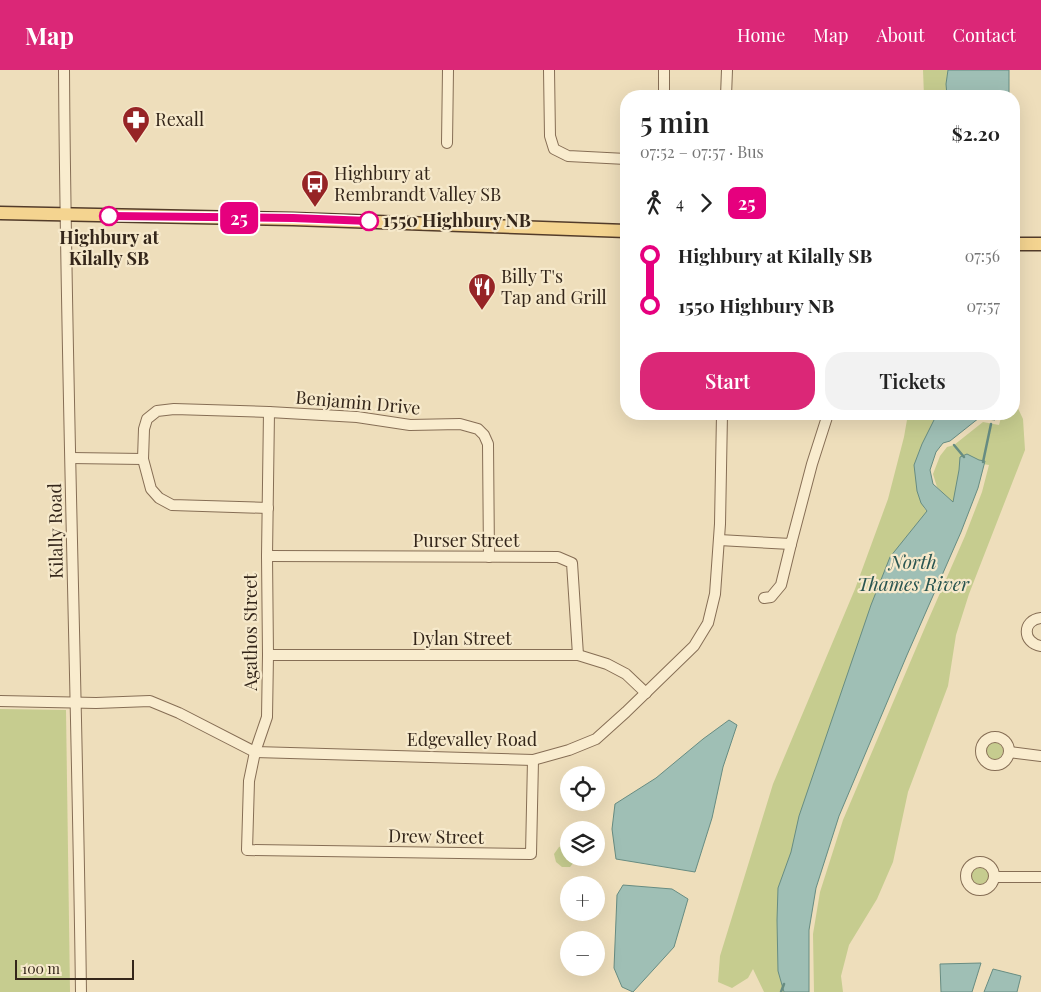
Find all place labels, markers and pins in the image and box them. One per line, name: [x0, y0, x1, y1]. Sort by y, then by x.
pharmacy icon: Rexall: [121, 105, 151, 144]
place label: Rexall: [155, 107, 204, 131]
place label: Highbury at Rembrandt Valley SB: [334, 161, 501, 206]
bus stop icon: Highbury at Rembrandt Valley SB: [300, 169, 330, 208]
marker: Highbury at Kilally SB: [99, 206, 119, 226]
place label: 1550 Highbury NB: [383, 208, 531, 232]
marker: 1550 Highbury NB: [359, 211, 379, 231]
place label: Highbury at Kilally SB: [59, 225, 159, 270]
place label: Billy T's Tap and Grill: [501, 264, 607, 309]
restaurant icon: Billy T's Tap and Grill: [467, 272, 497, 311]

